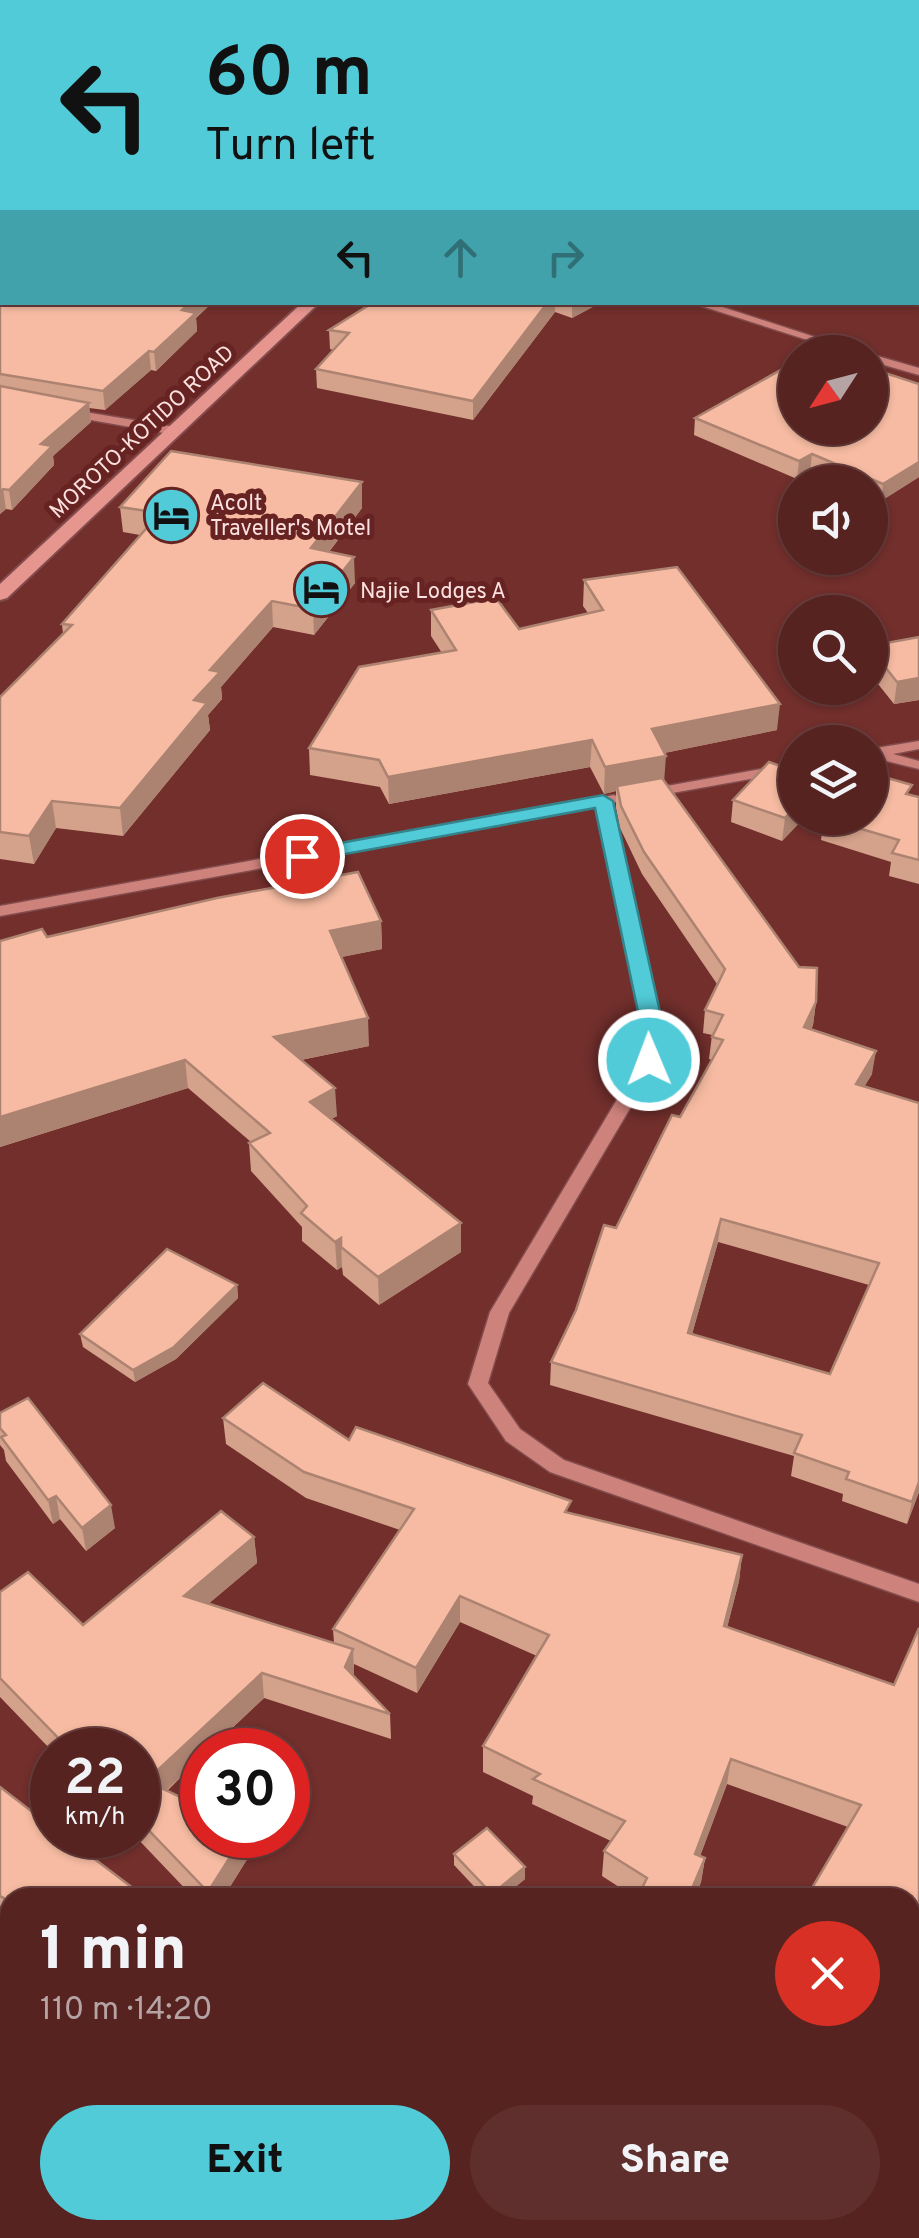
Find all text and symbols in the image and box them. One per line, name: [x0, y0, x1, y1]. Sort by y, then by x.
text: 60 m: [205, 32, 373, 121]
icon: left: [40, 40, 170, 170]
text: Turn left: [205, 119, 376, 176]
icon: left: [328, 230, 383, 285]
icon: ahead: [433, 230, 488, 285]
icon: right: [538, 230, 593, 285]
north arrow: [778, 335, 888, 445]
map controls: [778, 335, 888, 835]
street label: MOROTO-KOTIDO ROAD: [45, 340, 241, 525]
button: sound: [778, 465, 888, 575]
hotel icon: Acolt Traveller's Motel: [141, 485, 201, 545]
place label: Acolt Traveller's Motel: [210, 491, 371, 543]
hotel icon: Najie Lodges A: [291, 560, 351, 620]
place label: Najie Lodges A: [360, 579, 506, 606]
button: search: [778, 595, 888, 705]
button: layers: [778, 725, 888, 835]
pin: [260, 814, 345, 899]
icon: arrive: [275, 829, 330, 884]
position arrow: [597, 1008, 701, 1112]
speed limit sign: 30: [180, 1728, 310, 1858]
text: 22: [64, 1749, 126, 1812]
text: km/h: [65, 1802, 125, 1834]
text: 1 min: [40, 1915, 187, 1991]
button: close: [775, 1921, 880, 2026]
text: 110 m · 14:20: [40, 1991, 213, 2031]
button: Exit: [40, 2105, 450, 2220]
button: Share: [470, 2105, 880, 2220]

